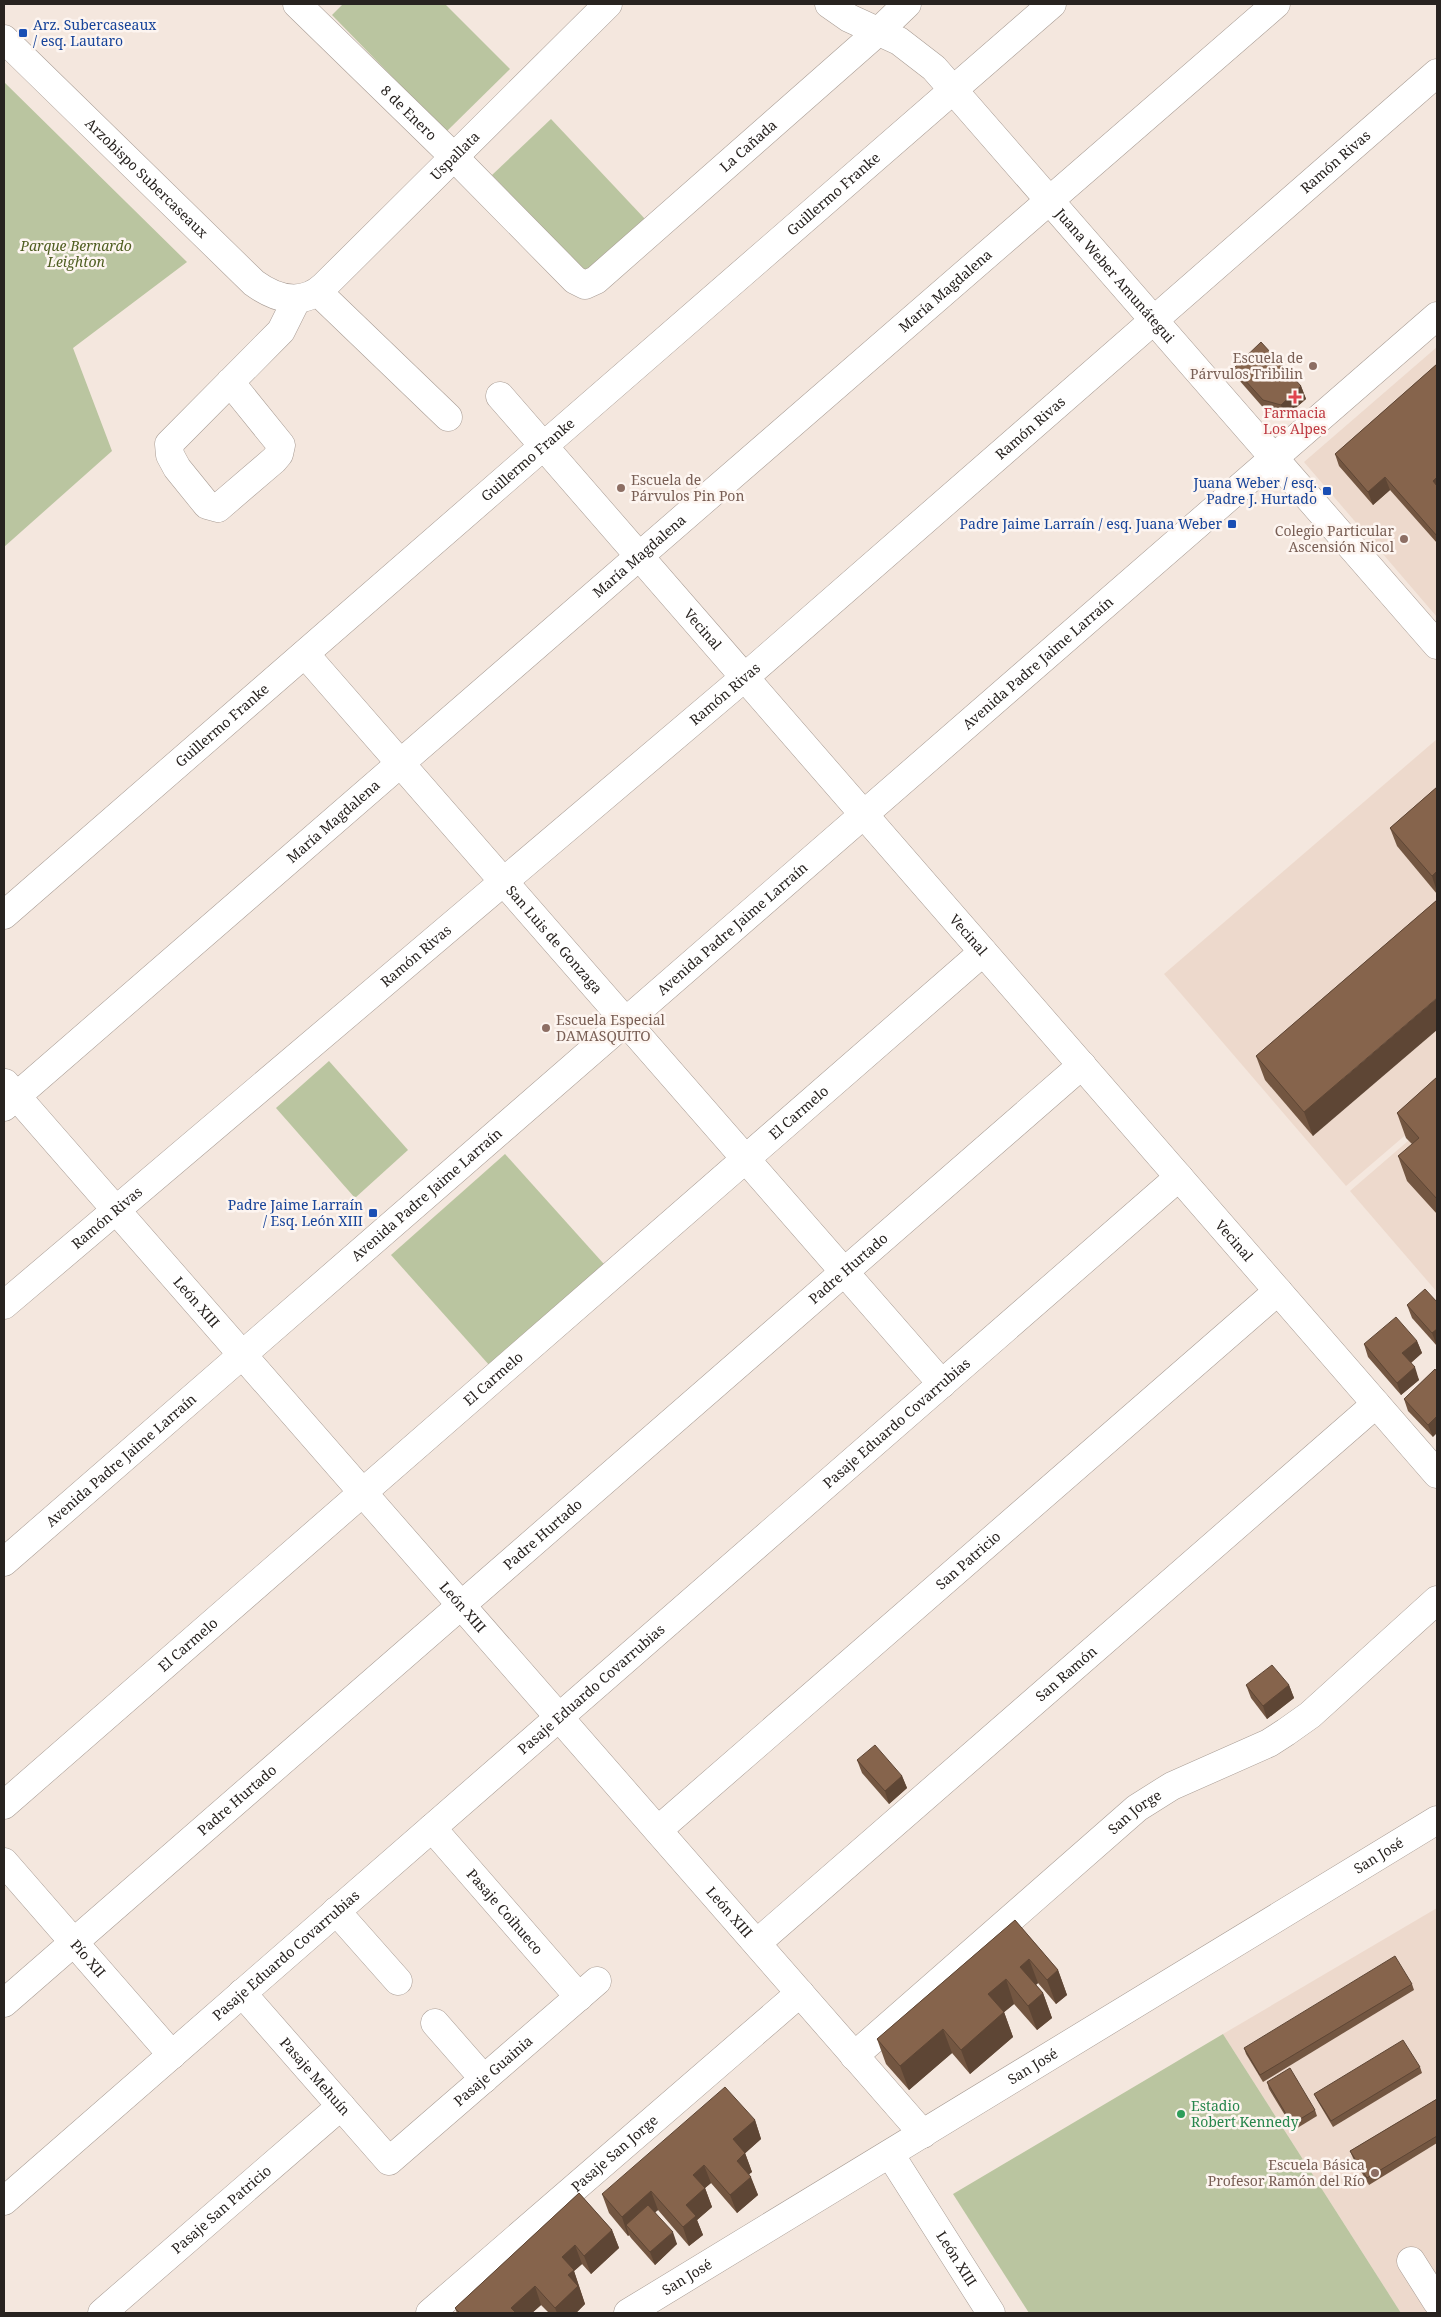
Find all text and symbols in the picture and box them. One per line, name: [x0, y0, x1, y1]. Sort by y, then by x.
place label: Arz. Subercaseaux / esq. Lautaro: [33, 15, 157, 50]
marker: Arz. Subercaseaux / esq. Lautaro: [17, 27, 29, 39]
street label: 8 de Enero: [377, 81, 441, 144]
street label: Arzobispo Subercaseaux: [81, 113, 213, 242]
street label: La Cañada: [715, 115, 781, 176]
street label: Ramón Rivas: [1296, 126, 1374, 197]
street label: Uspallata: [426, 127, 484, 184]
street label: Guillermo Franke: [782, 148, 884, 240]
street label: Juana Weber Amunátegui: [1051, 203, 1179, 347]
park label: Parque Bernardo Leighton: [19, 236, 132, 271]
street label: María Magdalena: [894, 245, 996, 336]
place label: Escuela de Párvulos Tribilin: [1190, 348, 1303, 383]
marker: Escuela de Párvulos Tribilin: [1307, 360, 1319, 372]
marker: Farmacia Los Alpes: [1289, 391, 1301, 403]
street label: Ramón Rivas: [991, 392, 1069, 463]
place label: Farmacia Los Alpes: [1263, 403, 1327, 438]
street label: Guillermo Franke: [477, 413, 578, 505]
place label: Escuela de Párvulos Pin Pon: [631, 470, 744, 505]
place label: Juana Weber / esq. Padre J. Hurtado: [1192, 473, 1317, 508]
marker: Escuela de Párvulos Pin Pon: [615, 482, 627, 494]
marker: Juana Weber / esq. Padre J. Hurtado: [1321, 485, 1333, 497]
street label: María Magdalena: [588, 510, 690, 601]
place label: Padre Jaime Larraín / esq. Juana Weber: [960, 514, 1222, 533]
marker: Padre Jaime Larraín / esq. Juana Weber: [1226, 518, 1238, 530]
place label: Colegio Particular Ascensión Nicol: [1275, 521, 1395, 556]
marker: Colegio Particular Ascensión Nicol: [1398, 533, 1410, 545]
street label: Avenida Padre Jaime Larraín: [958, 592, 1117, 733]
street label: Vecinal: [680, 604, 727, 654]
street label: Ramón Rivas: [685, 658, 764, 729]
street label: Guillermo Franke: [171, 679, 273, 771]
street label: María Magdalena: [282, 775, 384, 867]
street label: Avenida Padre Jaime Larraín: [653, 858, 811, 999]
street label: San Luis de Gonzaga: [502, 881, 607, 997]
street label: Vecinal: [946, 910, 992, 960]
street label: Ramón Rivas: [376, 920, 455, 991]
place label: Escuela Especial DAMASQUITO: [556, 1010, 666, 1045]
marker: Escuela Especial DAMASQUITO: [540, 1022, 552, 1034]
street label: El Carmelo: [765, 1081, 832, 1143]
street label: Avenida Padre Jaime Larraín: [347, 1123, 506, 1265]
street label: Ramón Rivas: [67, 1182, 146, 1253]
place label: Padre Jaime Larraín / Esq. León XIII: [228, 1195, 363, 1230]
marker: Padre Jaime Larraín / Esq. León XIII: [367, 1207, 379, 1219]
street label: Vecinal: [1211, 1216, 1258, 1265]
street label: Padre Hurtado: [804, 1228, 891, 1308]
street label: León XIII: [169, 1272, 224, 1331]
street label: El Carmelo: [459, 1347, 527, 1409]
street label: Pasaje Eduardo Covarrubias: [819, 1353, 974, 1492]
street label: Avenida Padre Jaime Larraín: [41, 1389, 200, 1531]
street label: Padre Hurtado: [499, 1494, 586, 1574]
street label: San Patricio: [931, 1527, 1004, 1593]
street label: León XIII: [436, 1577, 491, 1636]
street label: El Carmelo: [154, 1613, 221, 1675]
street label: Pasaje Eduardo Covarrubias: [513, 1620, 668, 1758]
street label: San Ramón: [1031, 1641, 1101, 1705]
street label: Padre Hurtado: [193, 1760, 280, 1839]
street label: San Jorge: [1104, 1785, 1165, 1838]
street label: San José: [1350, 1833, 1407, 1878]
street label: Pasaje Coihueco: [463, 1865, 548, 1958]
street label: León XIII: [702, 1882, 757, 1941]
street label: Pasaje Eduardo Covarrubias: [208, 1886, 363, 2024]
street label: Pío XII: [67, 1935, 110, 1981]
street label: Pasaje Guainia: [449, 2031, 536, 2110]
street label: Pasaje Mehuín: [276, 2033, 355, 2119]
street label: San José: [1004, 2043, 1061, 2088]
place label: Estadio Robert Kennedy: [1191, 2096, 1299, 2131]
marker: Estadio Robert Kennedy: [1175, 2108, 1187, 2120]
street label: Pasaje San Jorge: [567, 2110, 662, 2196]
place label: Escuela Básica Profesor Ramón del Río: [1208, 2155, 1365, 2190]
street label: Pasaje San Patricio: [167, 2161, 275, 2258]
marker: Escuela Básica Profesor Ramón del Río: [1369, 2167, 1381, 2179]
street label: León XIII: [932, 2227, 981, 2290]
street label: San José: [658, 2254, 715, 2299]

